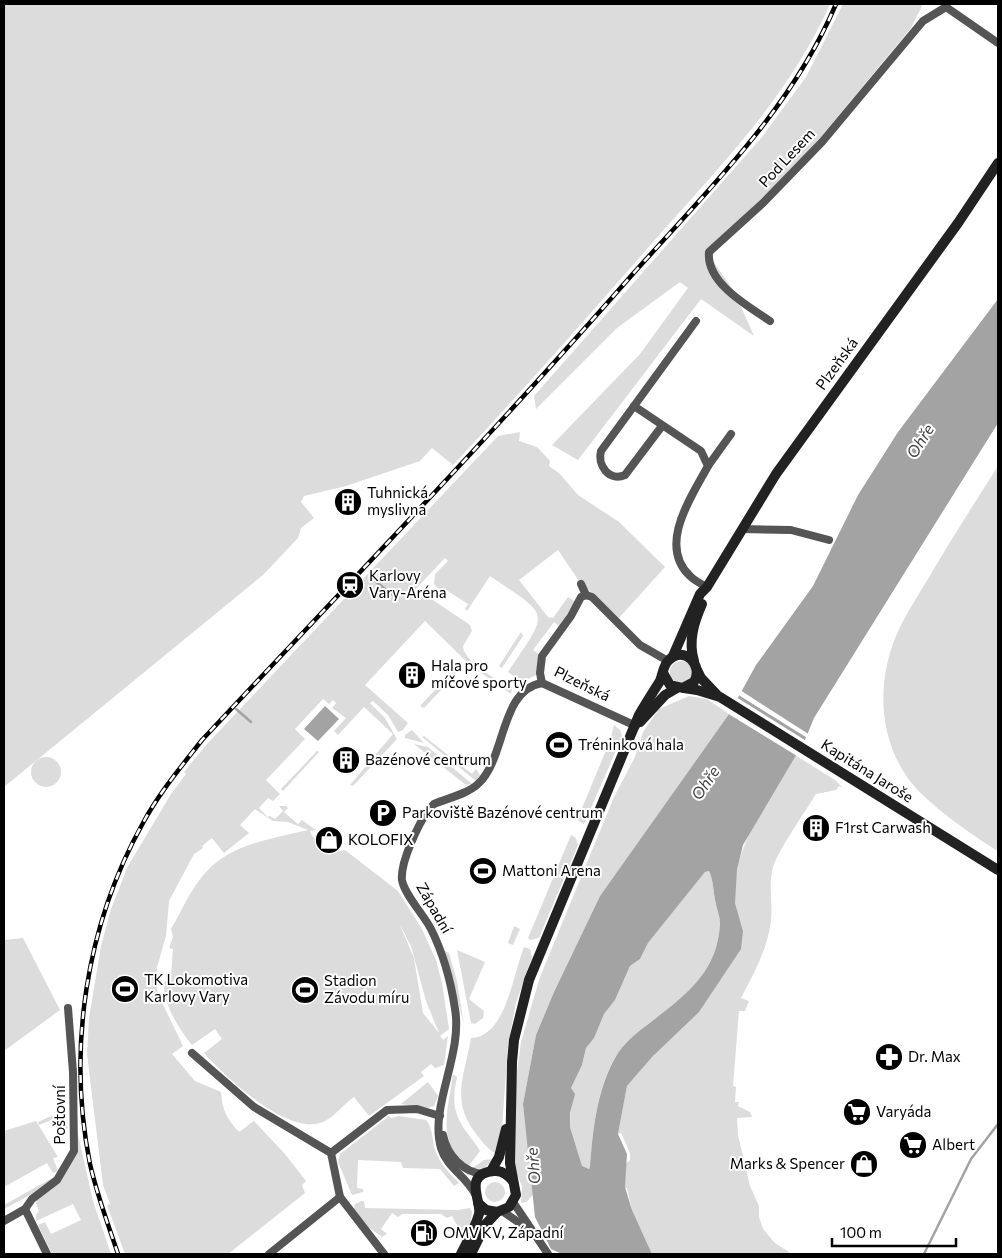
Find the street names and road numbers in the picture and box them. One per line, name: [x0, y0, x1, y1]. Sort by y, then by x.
street label: Pod Lesem: [754, 124, 818, 191]
street label: Plzeňská: [811, 334, 861, 393]
street label: Plzeňská: [552, 662, 613, 704]
street label: Kapitána Jaroše: [818, 735, 917, 806]
street label: Západní: [413, 879, 457, 937]
street label: Poštovní: [50, 1084, 68, 1145]

